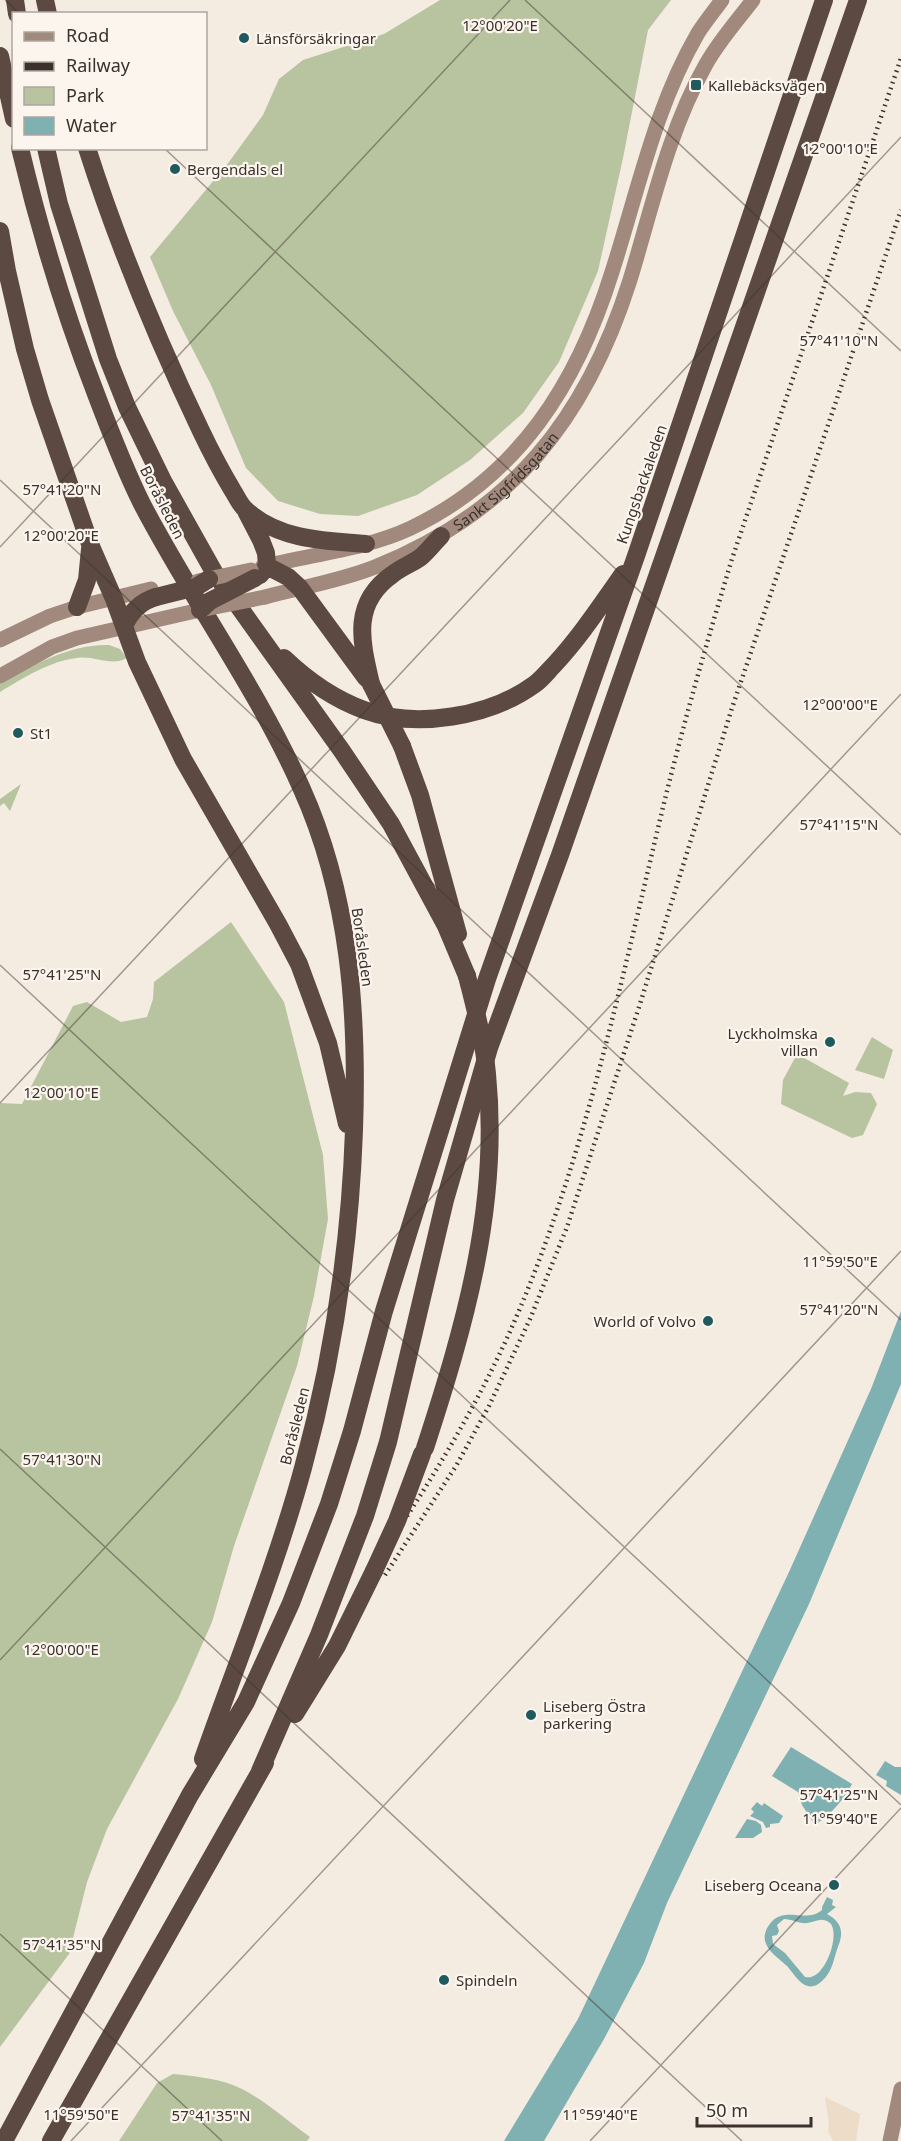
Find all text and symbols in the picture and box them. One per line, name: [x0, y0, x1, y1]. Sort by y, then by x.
legend: [12, 12, 207, 150]
text: 12°00'20"E: [462, 15, 538, 35]
text: Road: [66, 23, 109, 47]
place label: Länsförsäkringar: [256, 28, 376, 48]
marker: Länsförsäkringar: [237, 31, 251, 45]
text: Railway: [66, 53, 131, 77]
place label: Kallebäcksvägen: [708, 75, 825, 95]
marker: Kallebäcksvägen: [689, 78, 703, 92]
text: Park: [66, 83, 104, 107]
text: Water: [66, 113, 117, 137]
text: 12°00'10"E: [802, 138, 878, 158]
place label: Bergendals el: [187, 159, 283, 179]
marker: Bergendals el: [168, 162, 182, 176]
text: 57°41'10"N: [800, 330, 878, 350]
street label: Kungsbackaleden: [611, 422, 671, 546]
street label: Sankt Sigfridsgatan: [449, 428, 562, 535]
street label: Boråsleden: [136, 462, 190, 542]
text: 57°41'20"N: [23, 479, 101, 499]
text: 12°00'20"E: [23, 525, 99, 545]
text: 12°00'00"E: [802, 694, 878, 714]
place label: St1: [30, 723, 52, 743]
marker: St1: [11, 726, 25, 740]
text: 57°41'15"N: [800, 814, 878, 834]
street label: Boråsleden: [348, 906, 378, 988]
text: 57°41'25"N: [23, 964, 101, 984]
place label: Lyckholmska villan: [727, 1023, 818, 1060]
marker: Lyckholmska villan: [823, 1035, 837, 1049]
text: 12°00'10"E: [23, 1082, 99, 1102]
text: 11°59'50"E: [802, 1251, 878, 1271]
text: 57°41'20"N: [800, 1299, 878, 1319]
place label: World of Volvo: [594, 1311, 696, 1331]
marker: World of Volvo: [701, 1314, 715, 1328]
street label: Boråsleden: [275, 1385, 313, 1467]
text: 57°41'30"N: [23, 1449, 101, 1469]
text: 12°00'00"E: [23, 1639, 99, 1659]
place label: Liseberg Östra parkering: [543, 1696, 646, 1733]
marker: Liseberg Östra parkering: [524, 1708, 538, 1722]
text: 57°41'25"N: [800, 1784, 878, 1804]
text: 11°59'40"E: [802, 1808, 878, 1828]
place label: Liseberg Oceana: [704, 1875, 822, 1895]
marker: Liseberg Oceana: [827, 1878, 841, 1892]
text: 57°41'35"N: [23, 1934, 101, 1954]
place label: Spindeln: [456, 1970, 517, 1990]
marker: Spindeln: [437, 1973, 451, 1987]
scale bar: [697, 2090, 811, 2128]
text: 50 m: [706, 2098, 748, 2122]
text: 11°59'50"E: [43, 2104, 119, 2124]
text: 11°59'40"E: [562, 2104, 638, 2124]
text: 57°41'35"N: [172, 2105, 250, 2125]

